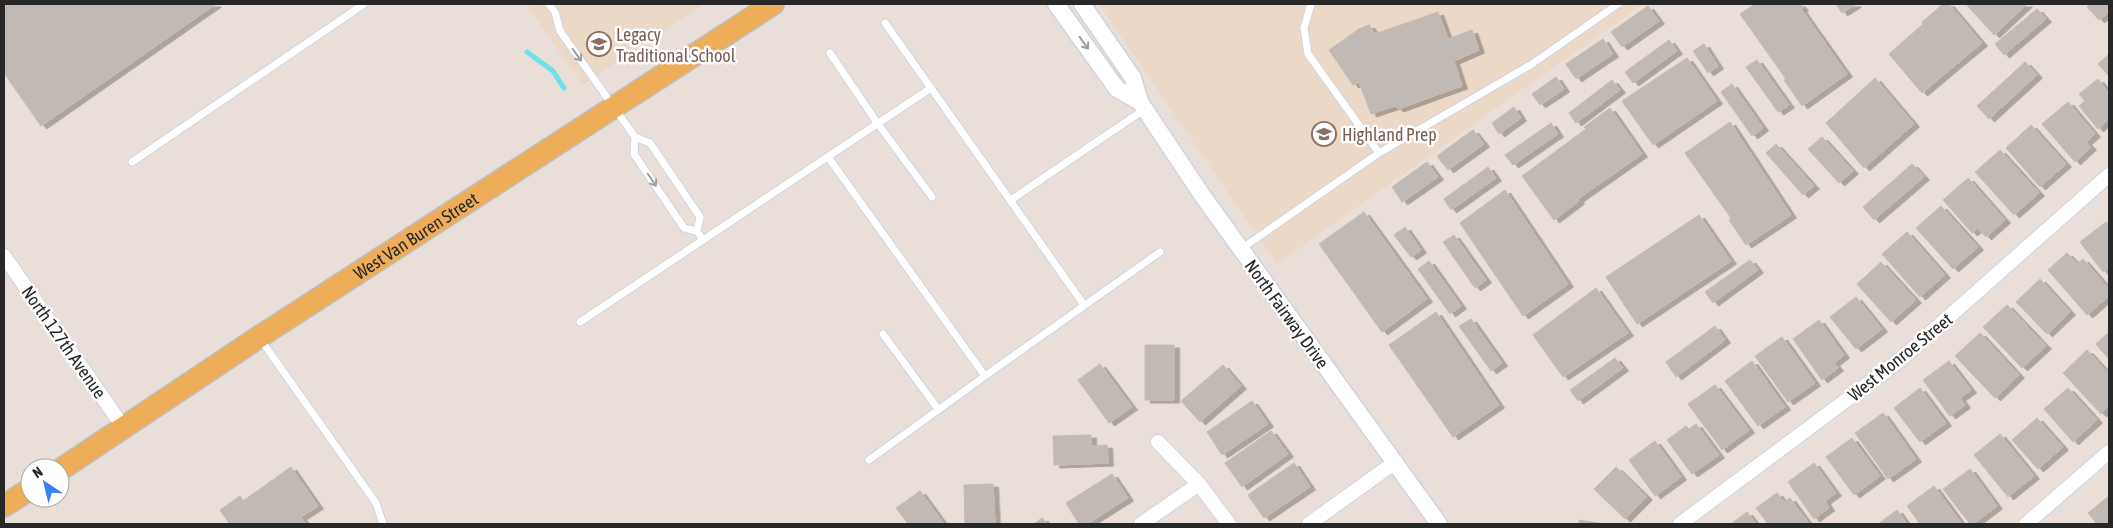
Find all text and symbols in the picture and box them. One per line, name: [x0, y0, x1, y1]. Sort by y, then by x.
place label: Legacy Traditional School: [616, 24, 736, 66]
school or university icon: Legacy Traditional School: [586, 31, 612, 57]
one-way arrow: [1079, 36, 1089, 50]
one-way arrow: [572, 48, 582, 62]
school or university icon: Highland Prep: [1311, 121, 1337, 147]
place label: Highland Prep: [1342, 124, 1437, 145]
one-way arrow: [647, 173, 657, 187]
street label: West Van Buren Street: [349, 188, 482, 283]
street label: North Fairway Drive: [1241, 256, 1333, 372]
street label: North 127th Avenue: [17, 282, 111, 402]
street label: West Monroe Street: [1844, 309, 1956, 405]
north arrow: [20, 458, 70, 508]
text: N: [30, 463, 46, 481]

